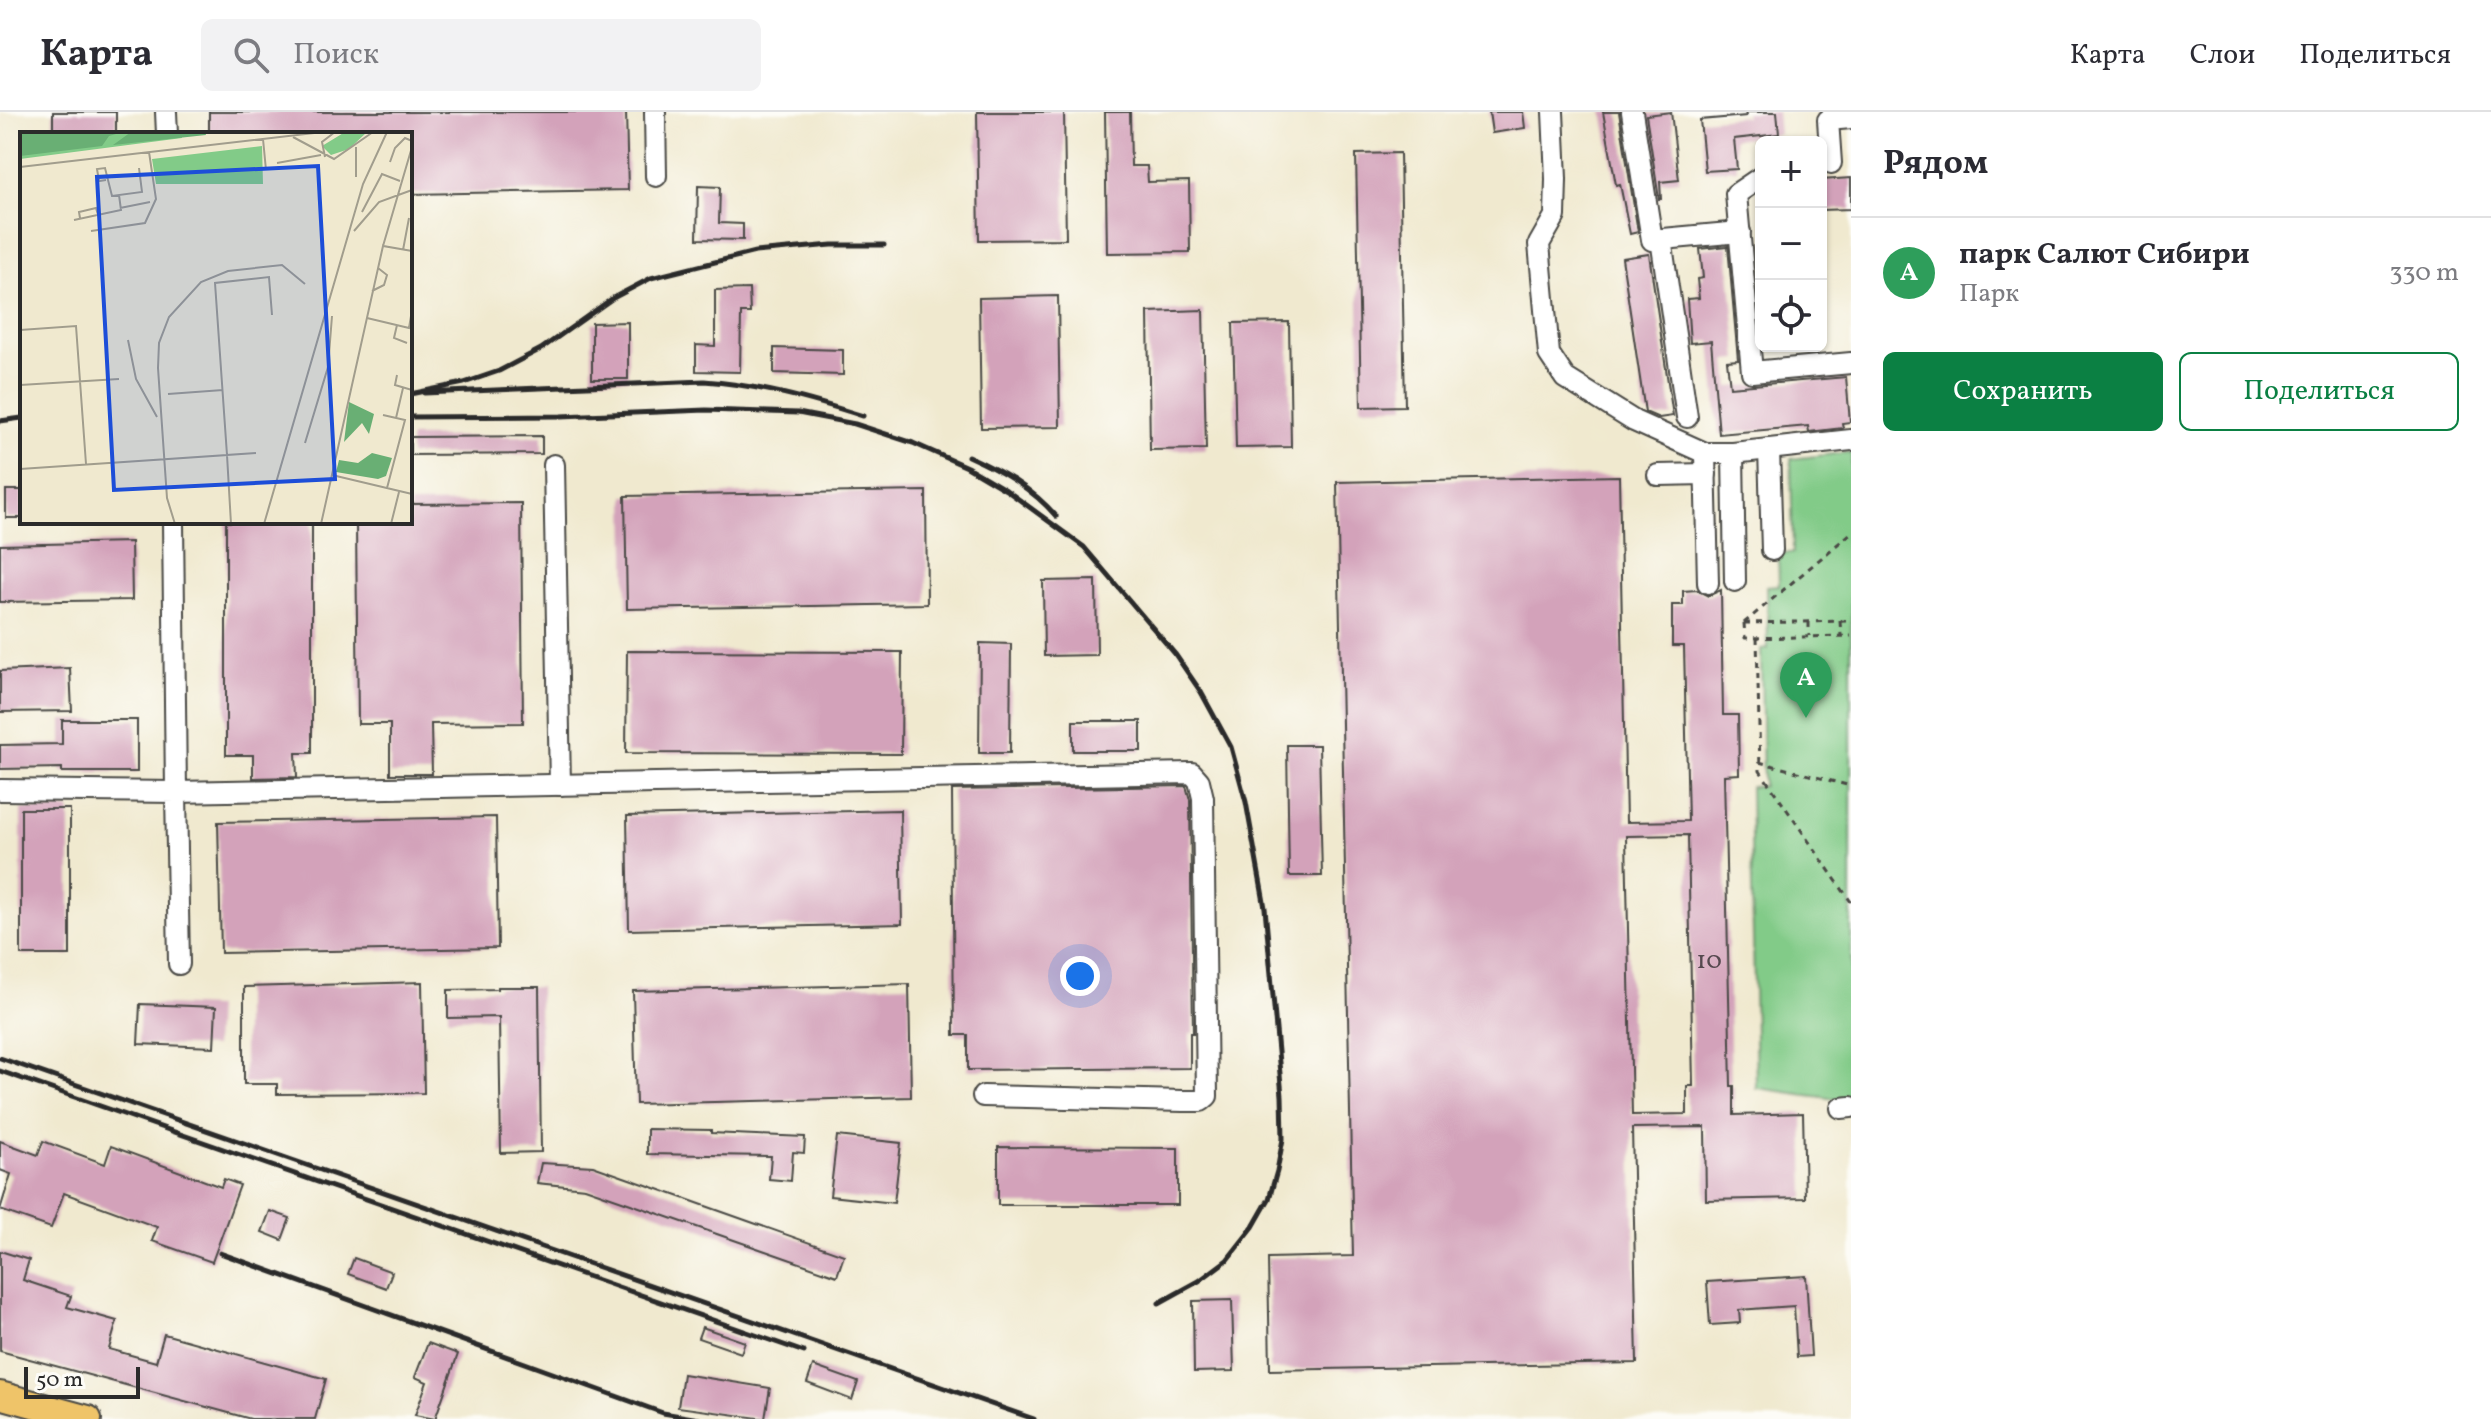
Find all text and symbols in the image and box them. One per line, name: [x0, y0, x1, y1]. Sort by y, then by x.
search box: [201, 19, 761, 91]
text: Карта: [40, 29, 153, 82]
icon: search: [229, 33, 273, 77]
text: Поиск: [293, 34, 379, 76]
text: Карта: [2070, 36, 2146, 75]
text: Слои: [2190, 36, 2255, 75]
text: Поделиться: [2299, 36, 2451, 75]
inset map: [20, 132, 412, 524]
map controls: [1755, 136, 1827, 352]
button: +: [1755, 136, 1827, 208]
text: Рядом: [1883, 141, 1988, 188]
button: −: [1755, 208, 1827, 280]
text: парк Салют Сибири: [1959, 234, 2250, 276]
text: A: [1900, 255, 1918, 291]
text: 330 m: [2389, 255, 2459, 291]
text: Парк: [1959, 276, 2019, 312]
button: locate: [1755, 280, 1827, 352]
button: Сохранить: [1883, 352, 2163, 431]
button: Поделиться: [2179, 352, 2459, 431]
pin: A: [1780, 652, 1832, 718]
house number: 10: [1696, 943, 1722, 979]
your location: [1060, 956, 1100, 996]
scale bar: [24, 1363, 140, 1399]
text: 50 m: [36, 1365, 83, 1396]

